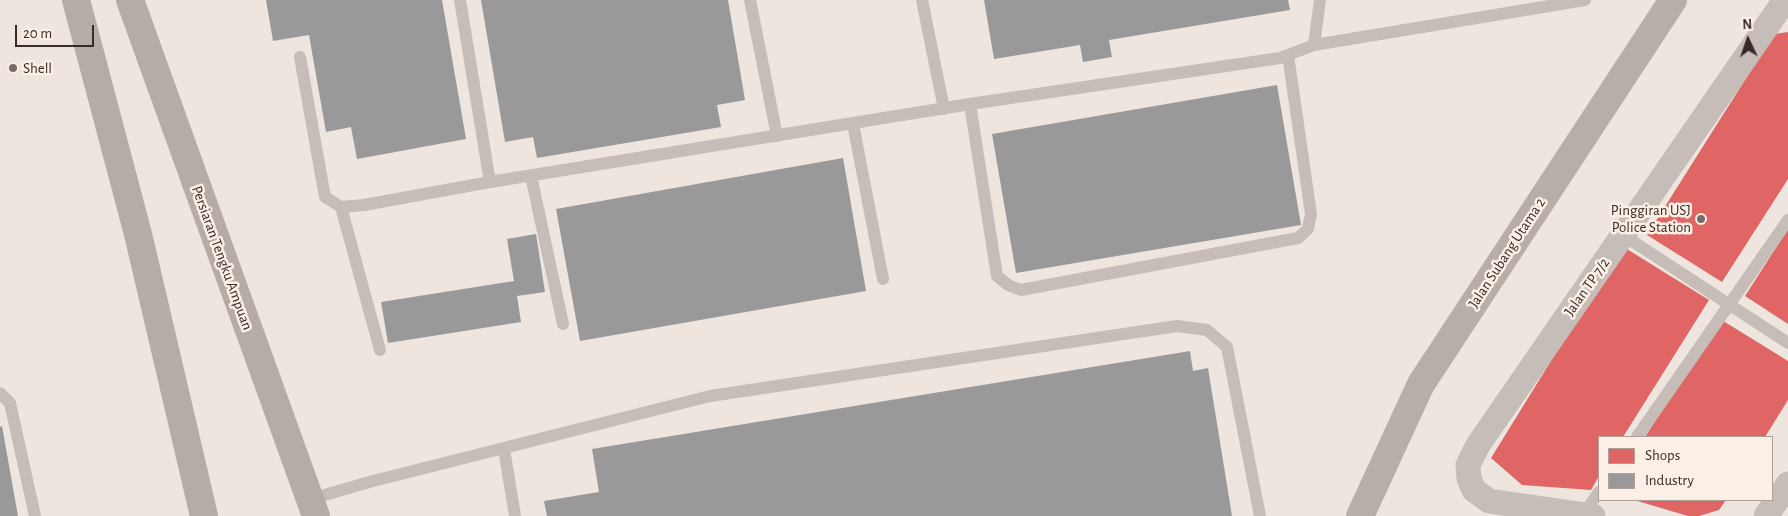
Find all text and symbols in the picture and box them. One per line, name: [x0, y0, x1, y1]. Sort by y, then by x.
scale bar: [18, 15, 96, 47]
north arrow: [1723, 15, 1773, 65]
text: N: [1742, 18, 1752, 32]
text: 20 m: [23, 26, 52, 41]
place label: Shell: [23, 59, 52, 77]
marker: Shell: [7, 62, 19, 74]
street label: Persiaran Tengku Ampuan: [188, 183, 256, 333]
street label: Jalan Subang Utama 2: [1465, 194, 1549, 312]
place label: Pinggiran USJ Police Station: [1611, 201, 1691, 236]
marker: Pinggiran USJ Police Station: [1695, 213, 1707, 225]
street label: Jalan TP 7/2: [1560, 254, 1614, 320]
legend: [1598, 436, 1773, 501]
text: Shops: [1645, 448, 1680, 463]
text: Industry: [1645, 473, 1694, 488]

